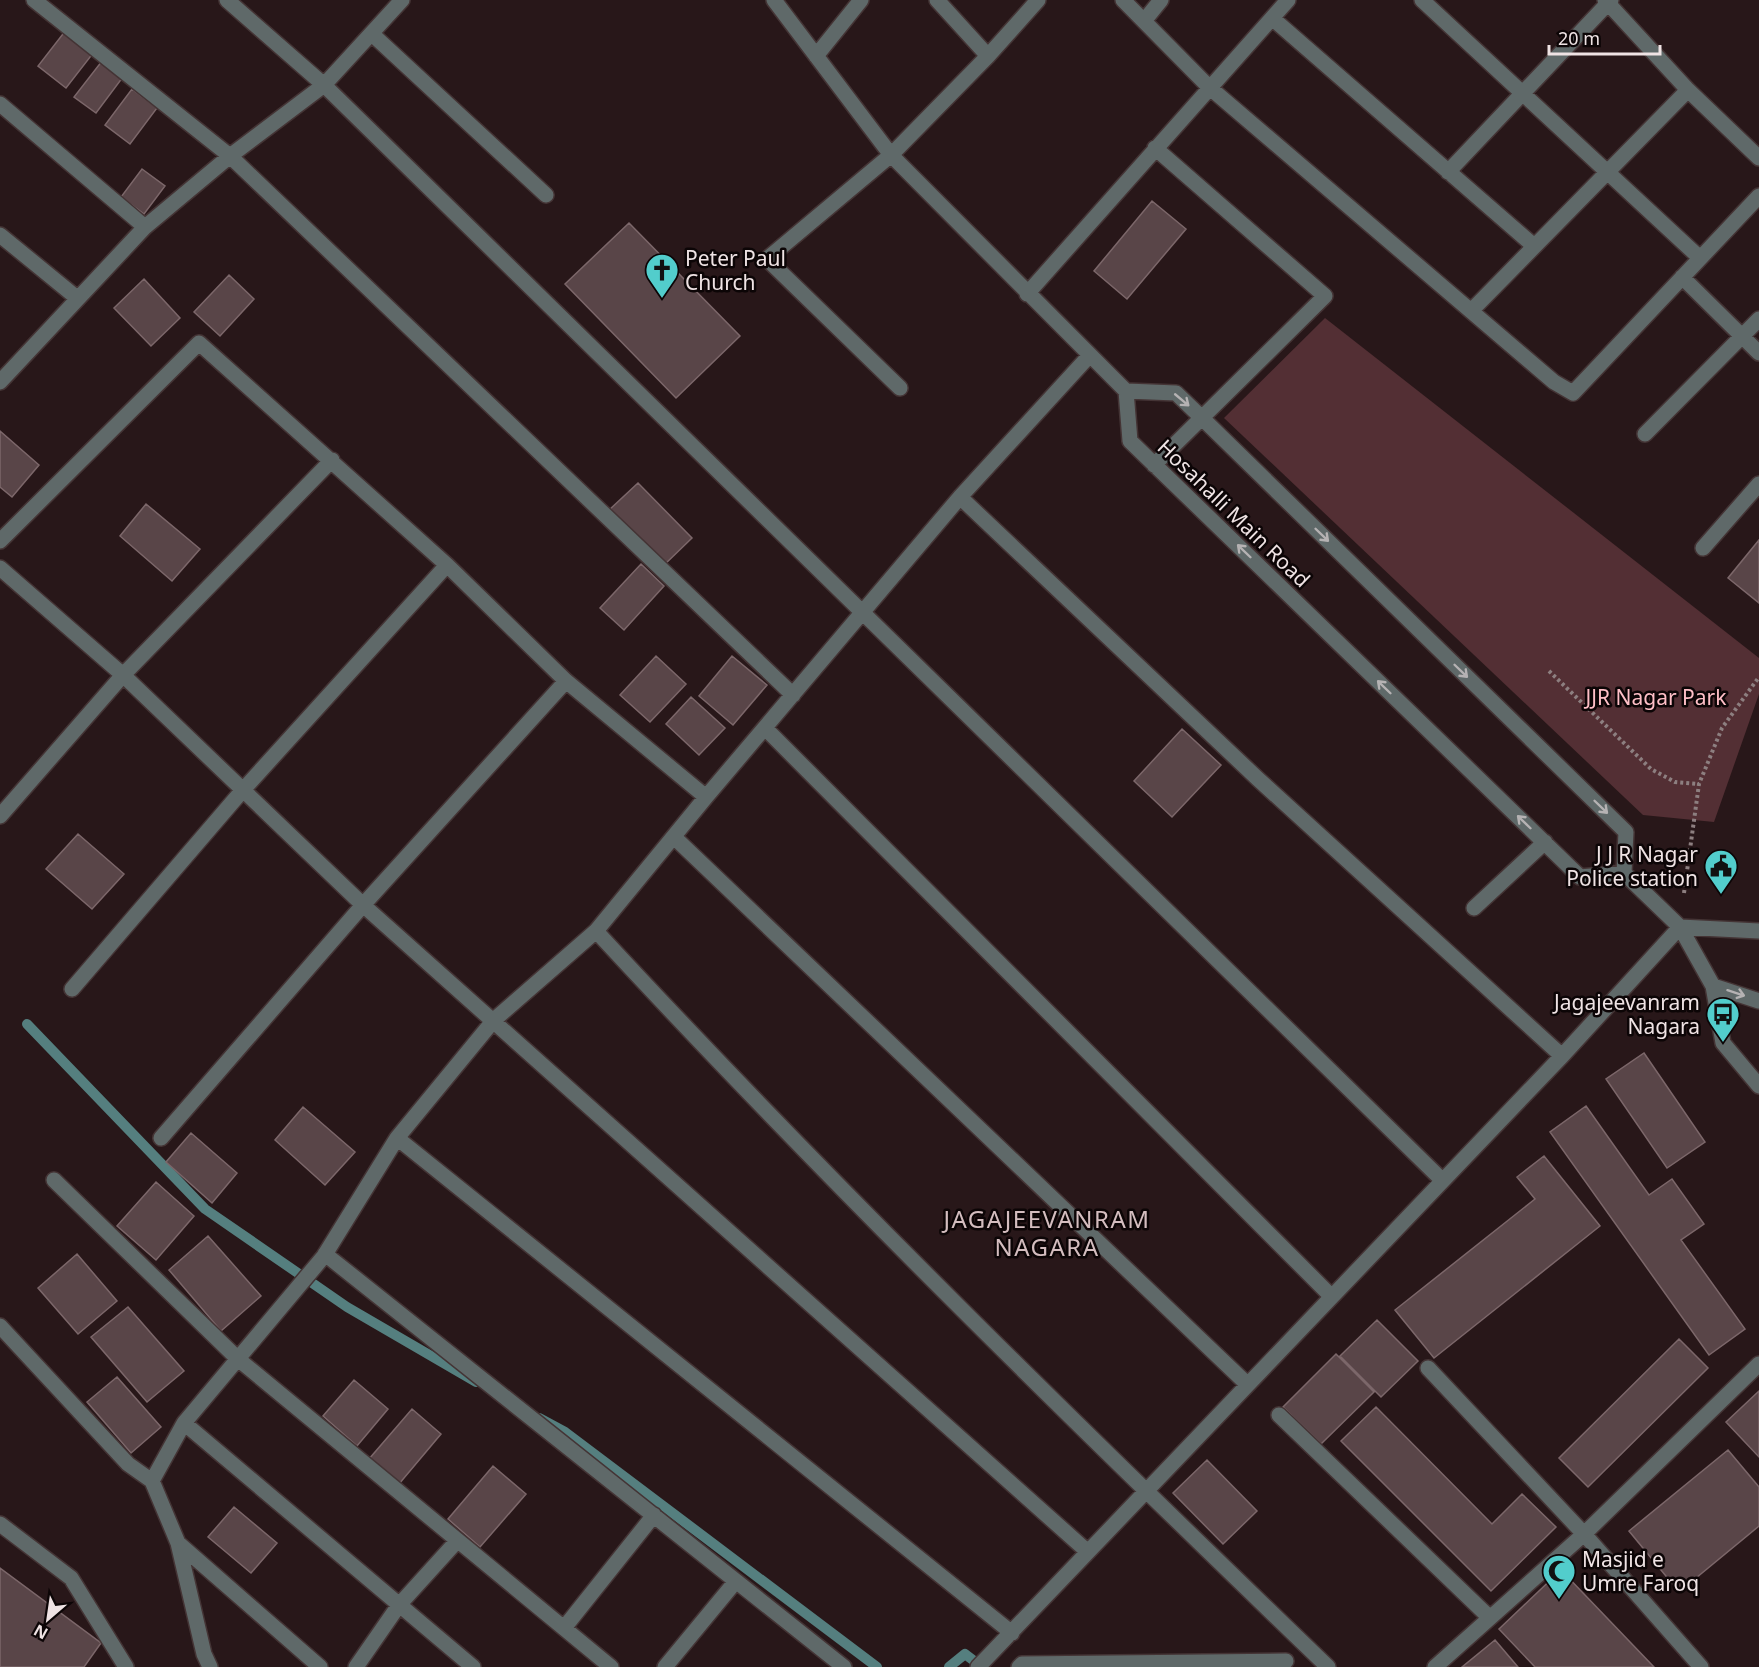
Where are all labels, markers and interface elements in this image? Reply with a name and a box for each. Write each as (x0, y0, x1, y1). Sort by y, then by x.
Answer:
scale bar (1549, 18, 1660, 56)
text: 20 m (1558, 26, 1600, 50)
place label: Peter Paul Church (685, 244, 786, 296)
church icon: Peter Paul Church (644, 252, 680, 299)
one-way arrow (1173, 392, 1189, 406)
street label: Hosahalli Main Road (1152, 433, 1316, 593)
one-way arrow (1314, 528, 1329, 542)
one-way arrow (1236, 544, 1251, 558)
one-way arrow (1454, 664, 1469, 679)
one-way arrow (1377, 679, 1392, 694)
park label: JJR Nagar Park (1584, 683, 1727, 711)
one-way arrow (1593, 800, 1608, 815)
one-way arrow (1517, 815, 1532, 830)
place label: J J R Nagar Police station (1566, 840, 1698, 892)
public building icon: J J R Nagar Police station (1703, 848, 1739, 895)
place label: Jagajeevanram Nagara (1552, 988, 1700, 1040)
one-way arrow (1726, 988, 1745, 999)
bus stop icon: Jagajeevanram Nagara (1705, 996, 1741, 1043)
district label: JAGAJEEVANRAM NAGARA (941, 1202, 1151, 1263)
place label: Masjid e Umre Faroq (1582, 1545, 1699, 1597)
mosque icon: Masjid e Umre Faroq (1541, 1553, 1577, 1600)
north arrow (18, 1589, 78, 1649)
text: N (30, 1619, 52, 1645)

